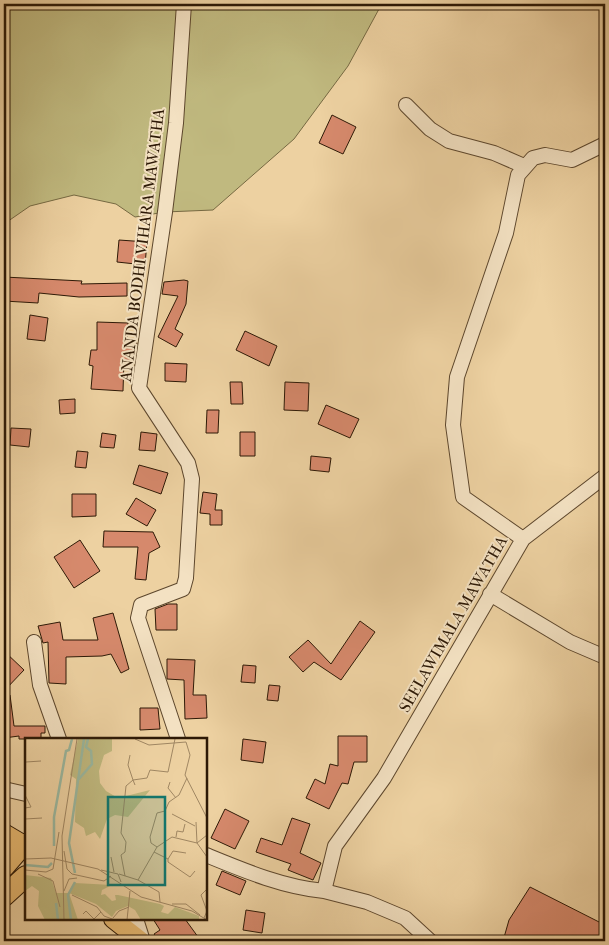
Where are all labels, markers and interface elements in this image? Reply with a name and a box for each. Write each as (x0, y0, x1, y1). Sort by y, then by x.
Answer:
street label: ANANDA BODHI VIHARA MAWATHA (116, 107, 168, 384)
street label: SEELAWIMALA MAWATHA (395, 532, 512, 715)
inset map (25, 738, 208, 920)

